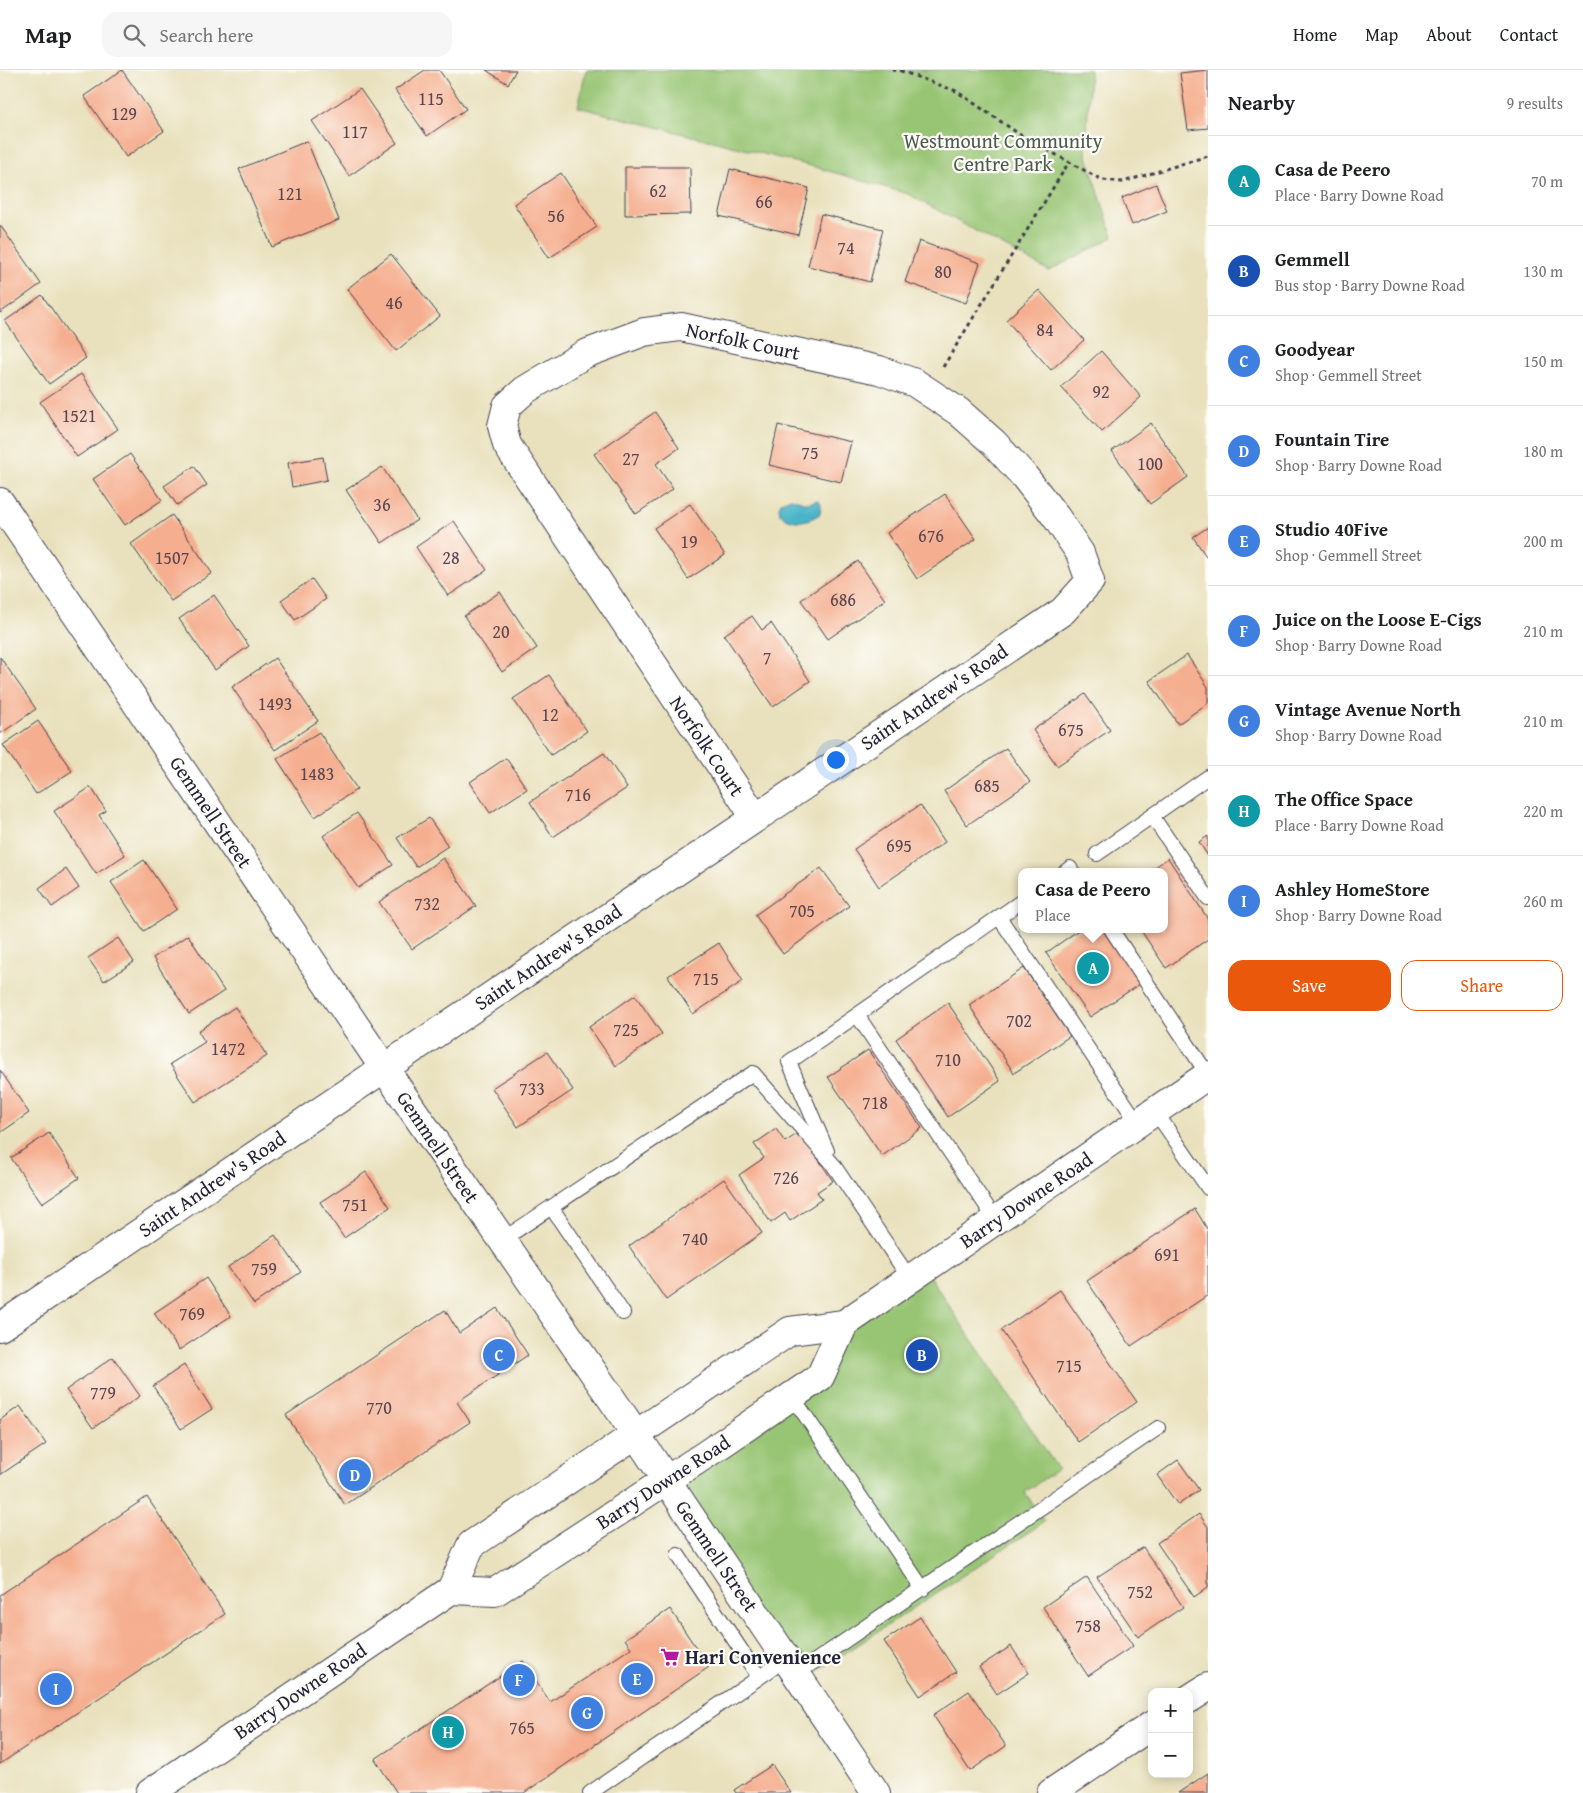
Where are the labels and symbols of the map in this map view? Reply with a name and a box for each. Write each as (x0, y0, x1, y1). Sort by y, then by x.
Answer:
house number: 115 (418, 85, 444, 112)
house number: 129 (111, 100, 137, 127)
house number: 117 (342, 118, 368, 145)
park label: Westmount Community Centre Park (903, 126, 1103, 178)
house number: 62 (649, 177, 667, 204)
house number: 121 (277, 180, 303, 207)
house number: 66 (755, 188, 773, 215)
house number: 56 (547, 202, 565, 229)
house number: 74 (837, 234, 855, 261)
house number: 80 (934, 258, 952, 285)
house number: 46 (385, 289, 403, 316)
street label: Norfolk Court (684, 314, 803, 367)
house number: 84 (1036, 316, 1054, 343)
house number: 92 (1092, 378, 1110, 405)
house number: 1521 (62, 402, 96, 429)
house number: 75 (801, 439, 819, 466)
house number: 27 (622, 445, 640, 472)
house number: 100 (1137, 450, 1163, 477)
house number: 36 (373, 491, 391, 518)
house number: 676 (918, 522, 944, 549)
house number: 19 (680, 528, 698, 555)
house number: 1507 (155, 544, 189, 571)
house number: 28 (442, 544, 460, 571)
house number: 686 (830, 586, 856, 613)
house number: 20 (492, 618, 510, 645)
street label: Saint Andrew's Road (854, 636, 1014, 757)
house number: 7 (763, 644, 771, 671)
house number: 1493 (258, 690, 292, 717)
street label: Norfolk Court (663, 690, 752, 802)
house number: 12 (541, 701, 559, 728)
house number: 675 (1058, 716, 1084, 743)
your location (823, 747, 849, 773)
street label: Gemmell Street (163, 750, 260, 873)
house number: 1483 (300, 760, 334, 787)
house number: 685 (974, 772, 1000, 799)
house number: 716 (565, 781, 591, 808)
house number: 695 (886, 832, 912, 859)
house number: 732 (414, 890, 440, 917)
street label: Saint Andrew's Road (468, 896, 628, 1017)
house number: 705 (789, 897, 815, 924)
pin: A (1077, 949, 1109, 987)
house number: 715 (693, 965, 719, 992)
house number: 702 (1006, 1007, 1032, 1034)
house number: 725 (613, 1016, 639, 1043)
house number: 1472 (211, 1035, 245, 1062)
house number: 710 (935, 1046, 961, 1073)
house number: 733 (519, 1075, 545, 1102)
street label: Gemmell Street (390, 1085, 487, 1208)
house number: 718 (862, 1089, 888, 1116)
street label: Saint Andrew's Road (132, 1123, 292, 1244)
street label: Barry Downe Road (953, 1144, 1098, 1255)
house number: 726 (773, 1164, 799, 1191)
house number: 751 (342, 1191, 368, 1218)
house number: 740 (682, 1225, 708, 1252)
house number: 691 (1154, 1241, 1180, 1268)
house number: 759 (251, 1255, 277, 1282)
house number: 769 (179, 1300, 205, 1327)
pin: C (483, 1336, 515, 1374)
pin: B (906, 1336, 938, 1374)
house number: 715 (1056, 1352, 1082, 1379)
house number: 779 (90, 1379, 116, 1406)
house number: 770 (366, 1394, 392, 1421)
street label: Barry Downe Road (590, 1427, 736, 1536)
pin: D (339, 1456, 371, 1494)
street label: Gemmell Street (669, 1494, 766, 1617)
house number: 752 (1127, 1578, 1153, 1605)
house number: 758 (1075, 1612, 1101, 1639)
street label: Barry Downe Road (227, 1635, 372, 1746)
place label: Hari Convenience (685, 1642, 841, 1671)
supermarket icon: Hari Convenience (659, 1646, 681, 1668)
pin: E (621, 1660, 653, 1698)
pin: F (503, 1661, 535, 1699)
pin: I (40, 1670, 72, 1708)
pin: G (571, 1694, 603, 1732)
pin: H (432, 1713, 464, 1751)
house number: 765 (509, 1714, 535, 1741)

